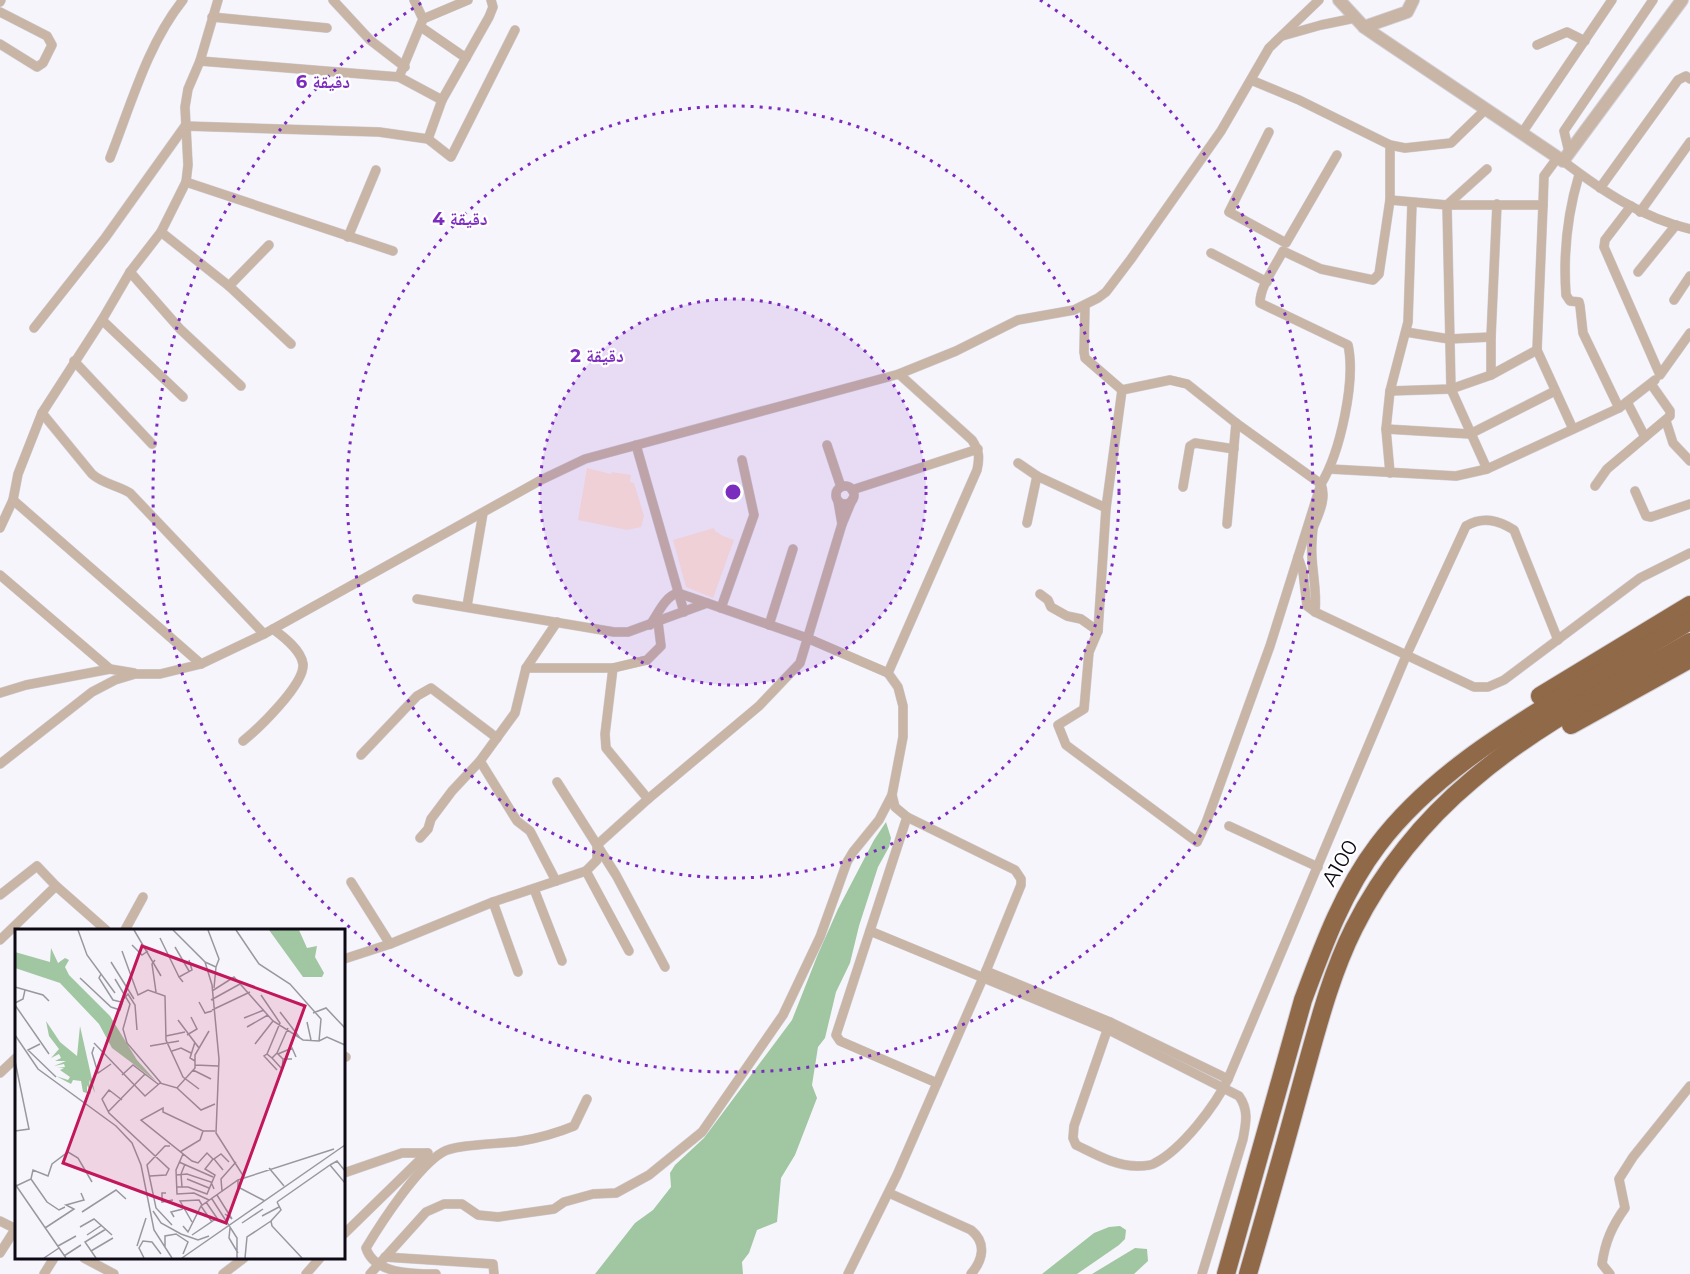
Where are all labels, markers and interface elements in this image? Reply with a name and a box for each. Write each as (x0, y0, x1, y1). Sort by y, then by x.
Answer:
text: 6 دقيقة (296, 71, 350, 93)
text: 4 دقيقة (432, 208, 488, 230)
text: 2 دقيقة (570, 345, 624, 367)
centre of rings (723, 482, 743, 502)
street label: A100 (1316, 835, 1363, 890)
inset map (15, 929, 345, 1259)

